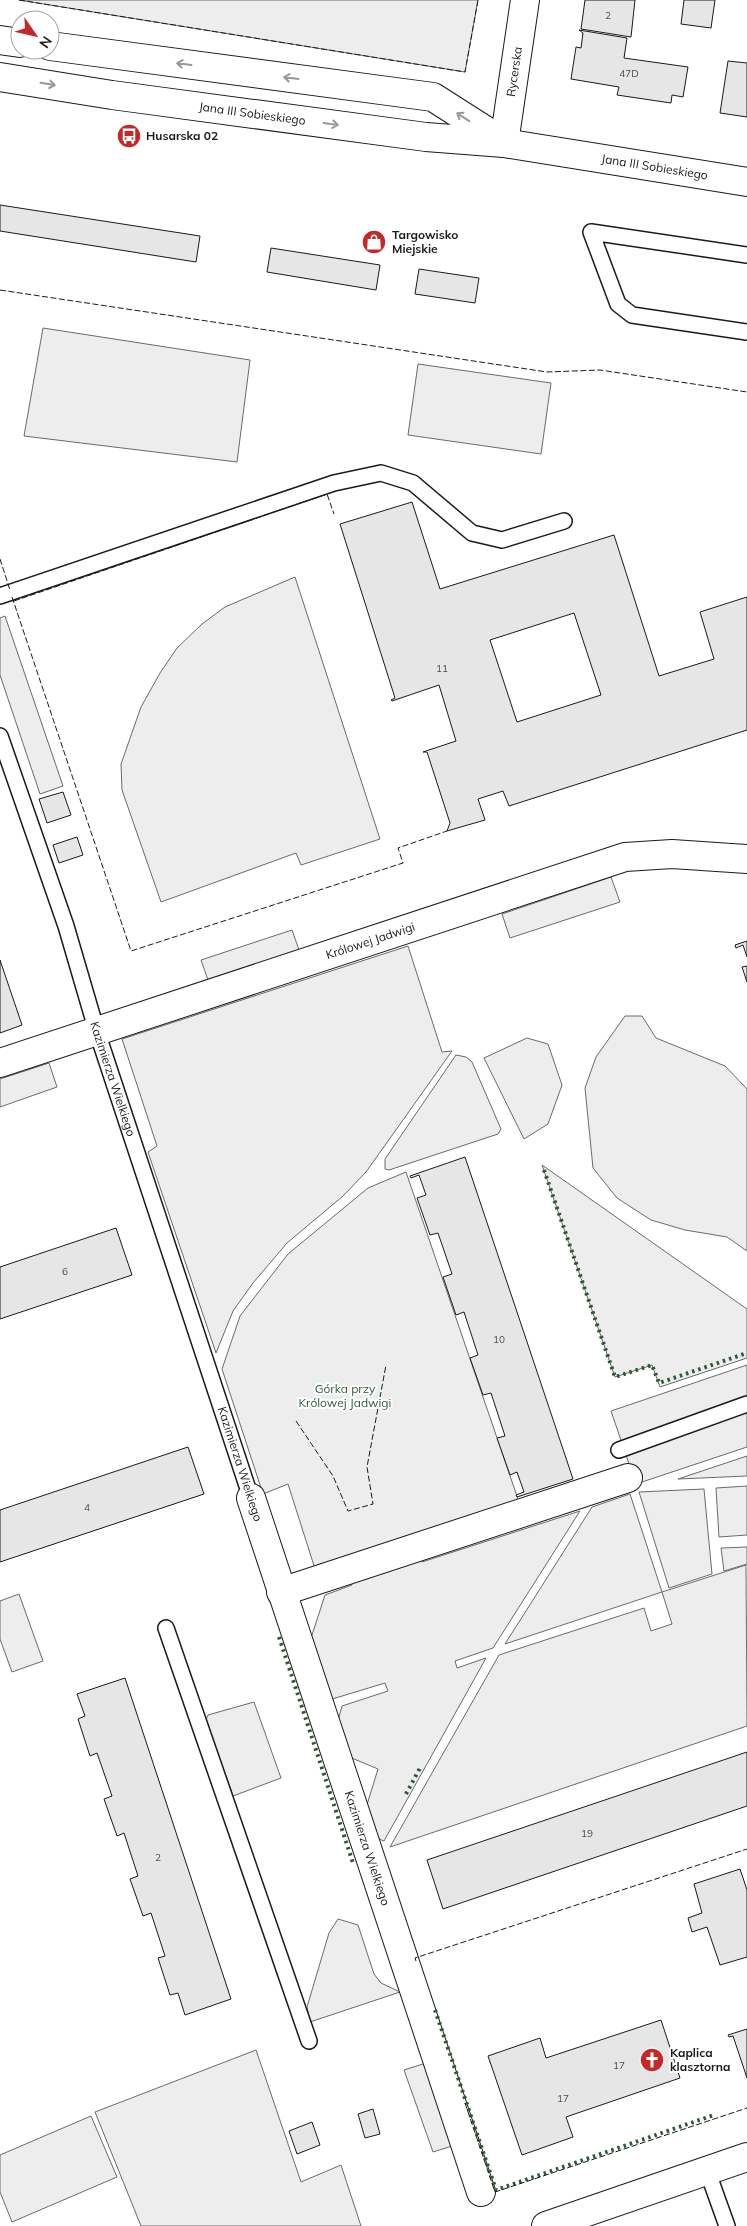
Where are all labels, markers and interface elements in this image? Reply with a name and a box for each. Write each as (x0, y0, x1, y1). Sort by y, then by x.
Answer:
house number: 2 (605, 9, 611, 22)
north arrow (10, 10, 60, 60)
text: N (35, 33, 56, 52)
street label: Rycerska (503, 46, 525, 98)
one-way arrow (176, 59, 192, 69)
house number: 47D (619, 67, 639, 80)
one-way arrow (283, 73, 299, 83)
one-way arrow (40, 80, 56, 90)
street label: Jana III Sobieskiego (198, 99, 307, 128)
one-way arrow (457, 111, 471, 121)
one-way arrow (323, 119, 339, 129)
bus stop icon: Husarska 02 (116, 123, 142, 149)
place label: Husarska 02 (146, 128, 218, 143)
street label: Jana III Sobieskiego (600, 151, 709, 183)
place label: Targowisko Miejskie (392, 227, 458, 256)
shop icon: Targowisko Miejskie (361, 229, 387, 255)
house number: 11 (436, 662, 448, 675)
street label: Królowej Jadwigi (324, 919, 417, 962)
street label: Kazimierza Wielkiego (87, 1020, 139, 1138)
house number: 6 (62, 1265, 68, 1278)
house number: 10 (493, 1333, 505, 1346)
park label: Górka przy Królowej Jadwigi (299, 1381, 392, 1410)
street label: Kazimierza Wielkiego (215, 1404, 266, 1523)
house number: 4 (84, 1501, 90, 1514)
street label: Kazimierza Wielkiego (342, 1789, 394, 1908)
house number: 19 (581, 1827, 593, 1840)
house number: 2 (155, 1851, 161, 1864)
place label: Kaplica klasztorna (670, 2045, 730, 2074)
church icon: Kaplica klasztorna (639, 2047, 665, 2073)
house number: 17 (613, 2059, 625, 2072)
house number: 17 (557, 2092, 569, 2105)

